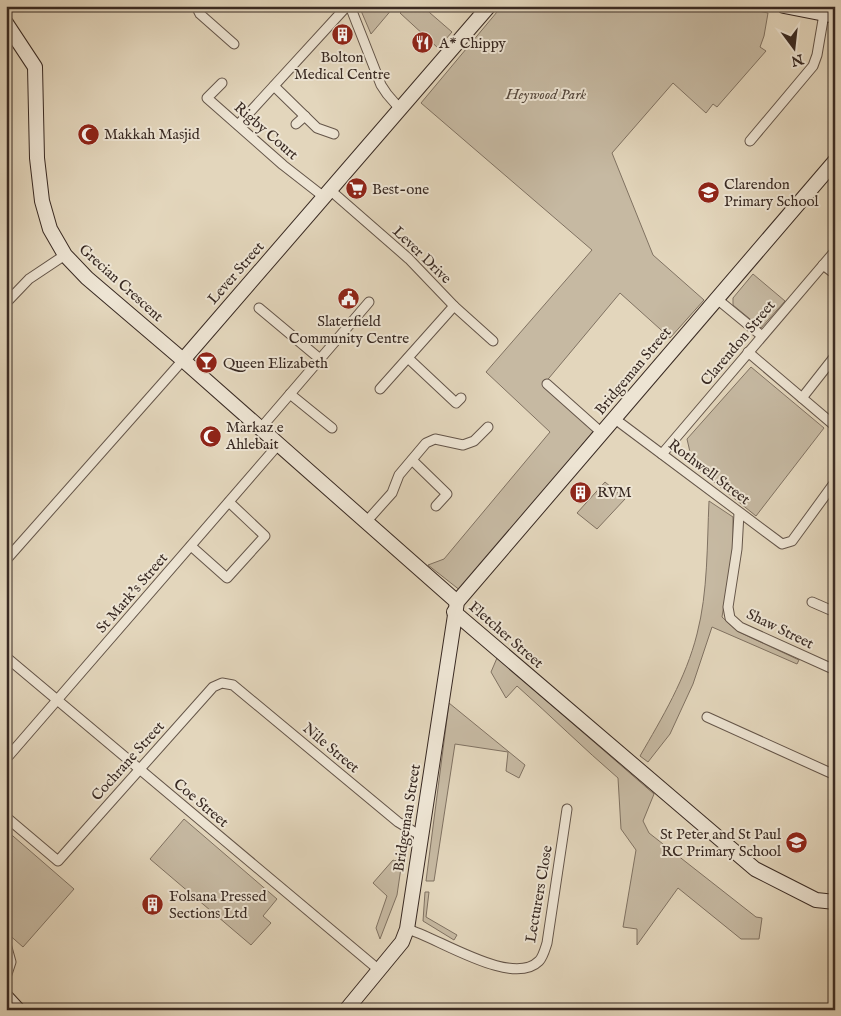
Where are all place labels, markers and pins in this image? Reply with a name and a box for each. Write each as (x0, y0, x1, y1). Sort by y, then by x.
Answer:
building icon: Bolton Medical Centre (330, 22, 354, 46)
restaurant icon: A* Chippy (411, 31, 435, 55)
place label: A* Chippy (438, 34, 507, 53)
place label: Bolton Medical Centre (294, 48, 390, 84)
mosque icon: Makkah Masjid (76, 122, 100, 146)
place label: Makkah Masjid (104, 125, 201, 144)
place label: Clarendon Primary School (724, 175, 820, 211)
supermarket icon: Best-one (344, 177, 368, 201)
place label: Best-one (372, 180, 429, 199)
school or university icon: Clarendon Primary School (696, 181, 720, 205)
public building icon: Slaterfield Community Centre (337, 286, 361, 310)
place label: Slaterfield Community Centre (289, 312, 409, 348)
bar icon: Queen Elizabeth (195, 351, 219, 375)
place label: Queen Elizabeth (223, 354, 328, 373)
place label: Markaz e Ahlebait (225, 418, 284, 454)
mosque icon: Markaz e Ahlebait (198, 424, 222, 448)
building icon: RVM (569, 480, 593, 504)
place label: RVM (597, 483, 632, 502)
place label: St Peter and St Paul RC Primary School (660, 825, 782, 861)
school or university icon: St Peter and St Paul RC Primary School (785, 831, 809, 855)
place label: Folsana Pressed Sections Ltd (169, 887, 268, 923)
building icon: Folsana Pressed Sections Ltd (141, 893, 165, 917)

